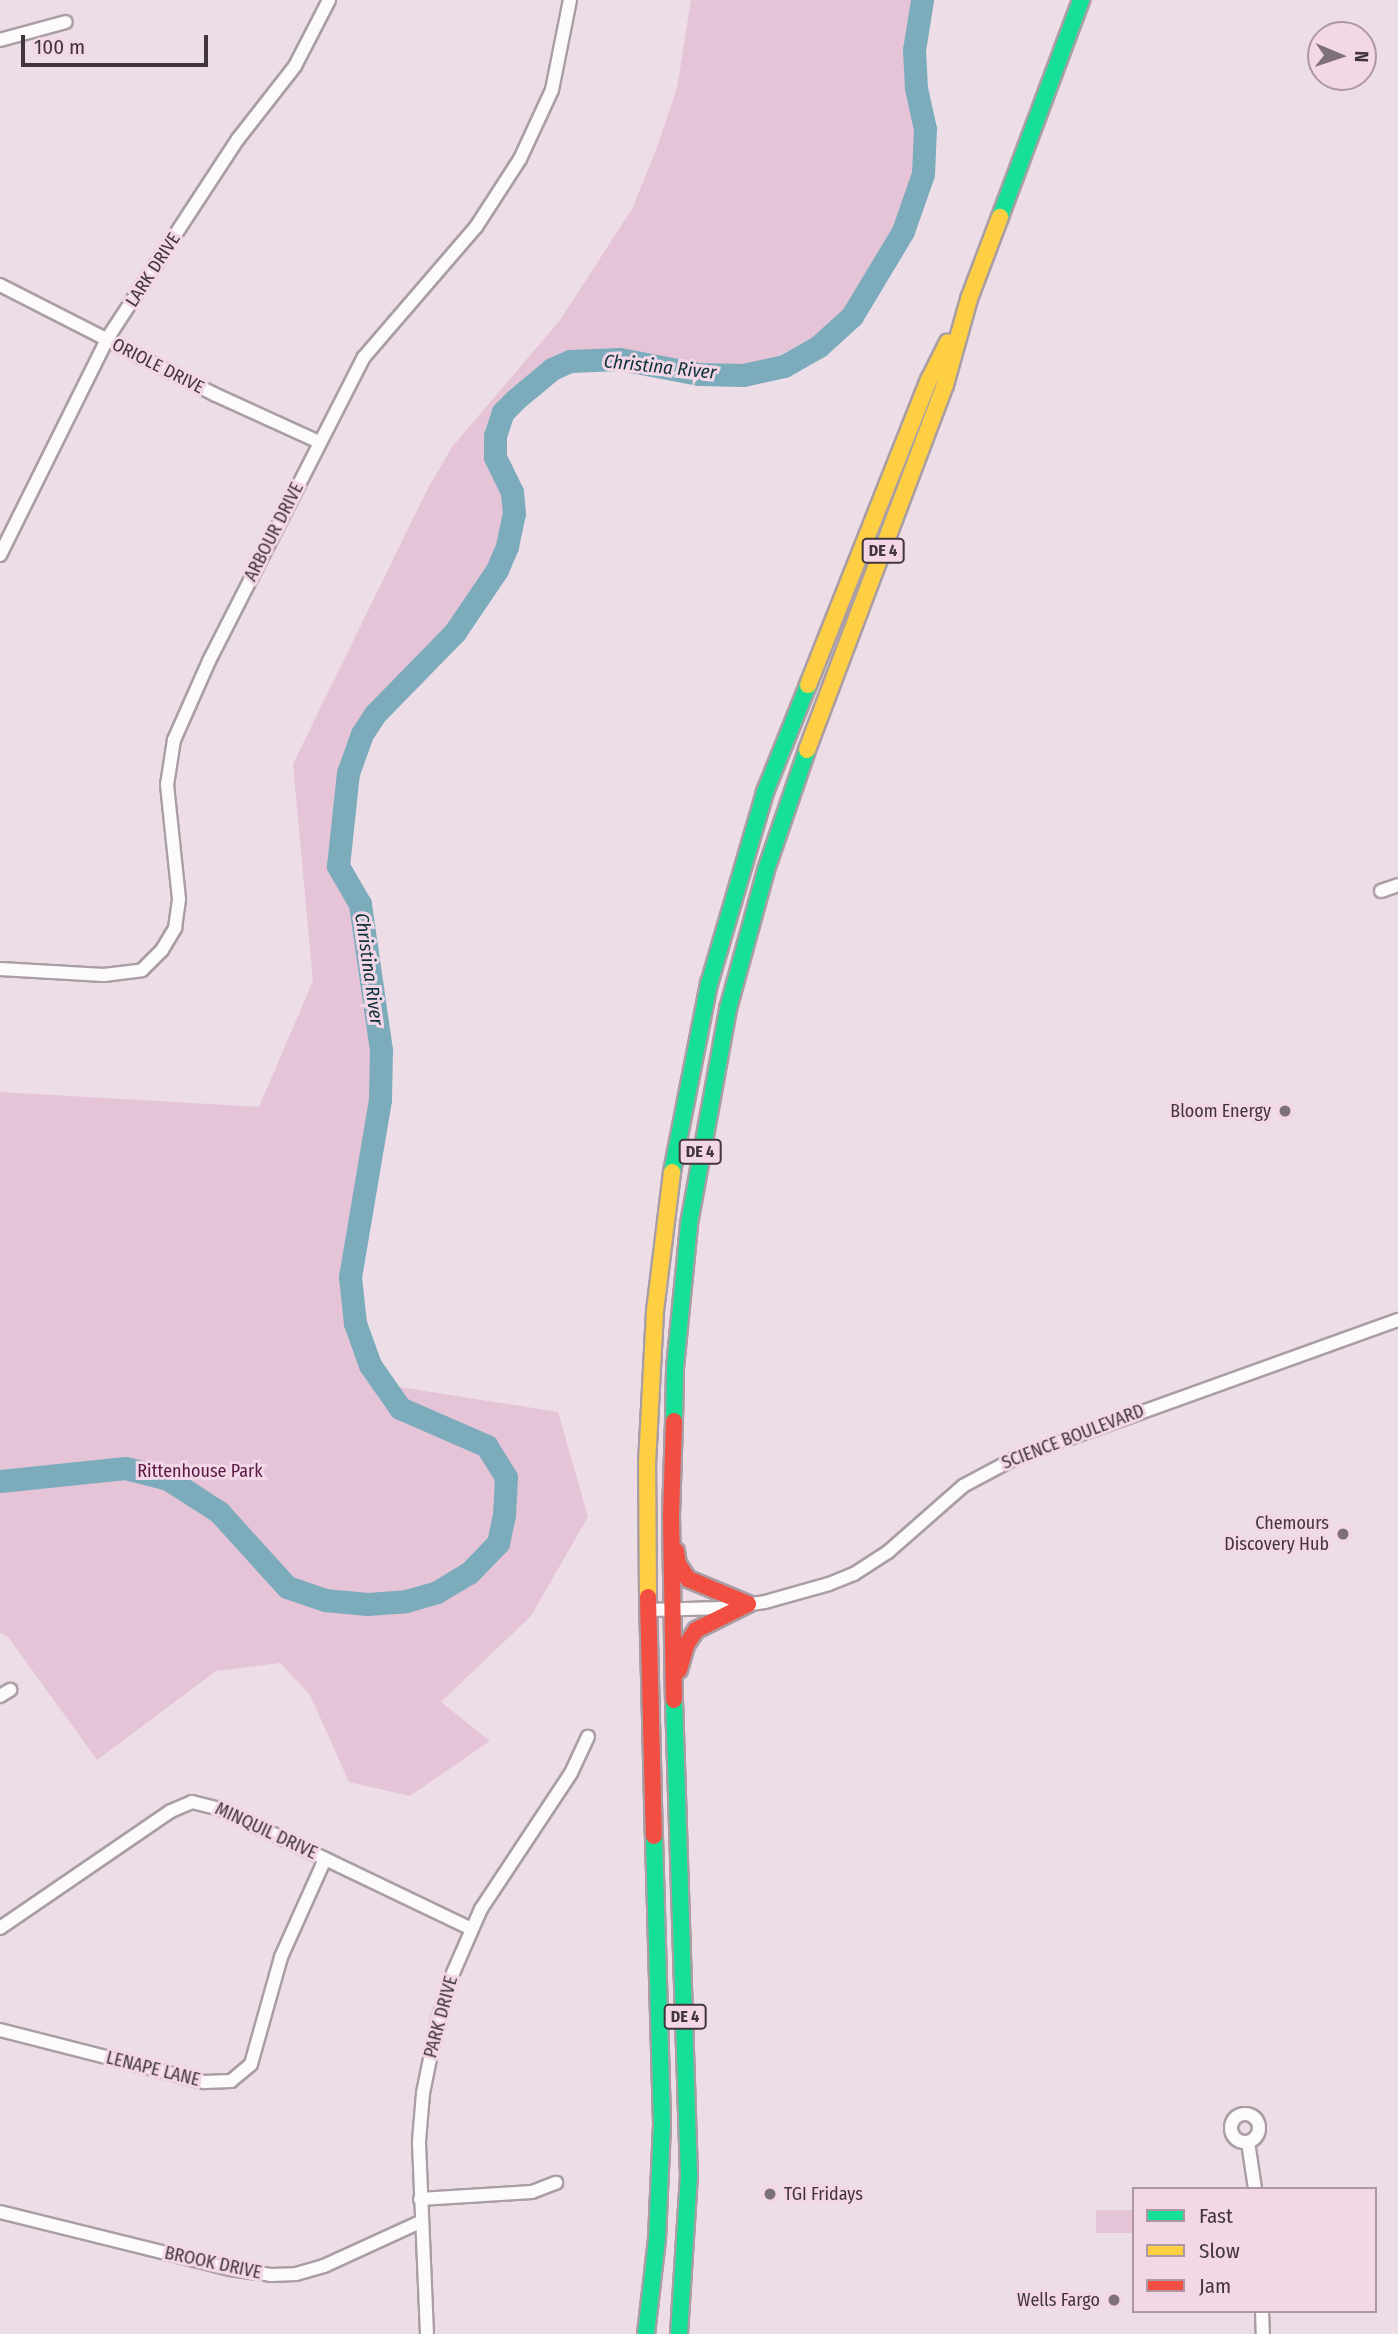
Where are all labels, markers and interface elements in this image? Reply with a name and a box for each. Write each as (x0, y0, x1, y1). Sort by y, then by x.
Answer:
scale bar (24, 21, 212, 65)
north arrow (1307, 21, 1377, 91)
text: 100 m (34, 34, 85, 60)
text: N (1350, 51, 1373, 63)
street label: LARK DRIVE (121, 229, 185, 311)
street label: ORIOLE DRIVE (108, 334, 208, 398)
water label: Christina River (603, 350, 717, 384)
street label: ARBOUR DRIVE (240, 479, 308, 585)
road number: DE 4 (860, 538, 906, 564)
water label: Christina River (350, 912, 388, 1026)
place label: Bloom Energy (1170, 1100, 1271, 1122)
marker: Bloom Energy (1277, 1103, 1293, 1119)
road number: DE 4 (677, 1140, 723, 1164)
street label: SCIENCE BOULEVARD (999, 1400, 1147, 1474)
park label: Rittenhouse Park (137, 1460, 263, 1482)
place label: Chemours Discovery Hub (1224, 1513, 1329, 1556)
marker: Chemours Discovery Hub (1335, 1526, 1351, 1542)
street label: MINQUIL DRIVE (212, 1798, 320, 1864)
street label: PARK DRIVE (420, 1974, 462, 2060)
road number: DE 4 (662, 2005, 708, 2030)
street label: LENAPE LANE (104, 2047, 202, 2091)
place label: TGI Fridays (784, 2183, 863, 2205)
marker: TGI Fridays (762, 2186, 778, 2202)
legend (1132, 2187, 1377, 2313)
text: Fast (1199, 2203, 1233, 2229)
text: Slow (1199, 2238, 1240, 2264)
street label: BROOK DRIVE (163, 2242, 263, 2284)
text: Jam (1199, 2273, 1231, 2299)
place label: Wells Fargo (1017, 2289, 1100, 2311)
marker: Wells Fargo (1106, 2292, 1122, 2308)

